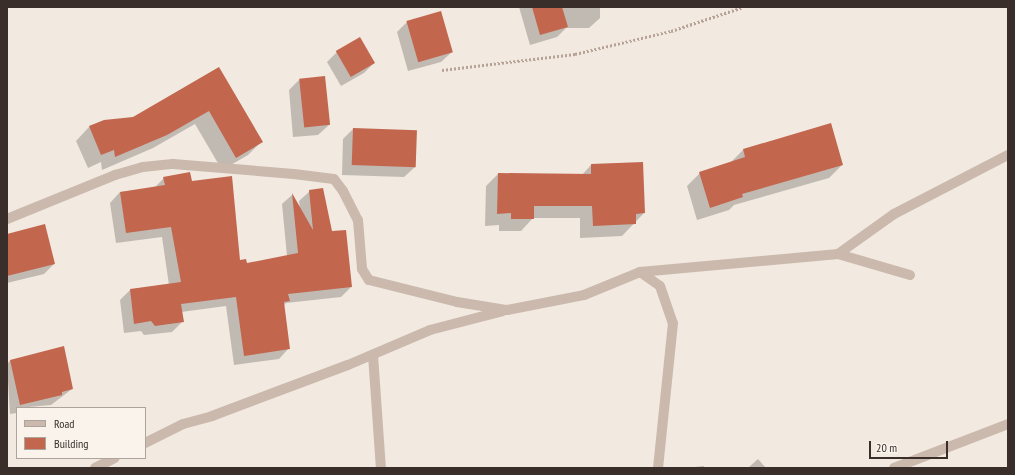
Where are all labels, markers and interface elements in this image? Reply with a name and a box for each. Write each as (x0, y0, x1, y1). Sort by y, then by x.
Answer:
legend (16, 407, 146, 459)
text: Road (54, 416, 74, 431)
scale bar (871, 433, 950, 459)
text: Building (54, 436, 89, 451)
text: 20 m (876, 440, 897, 455)

